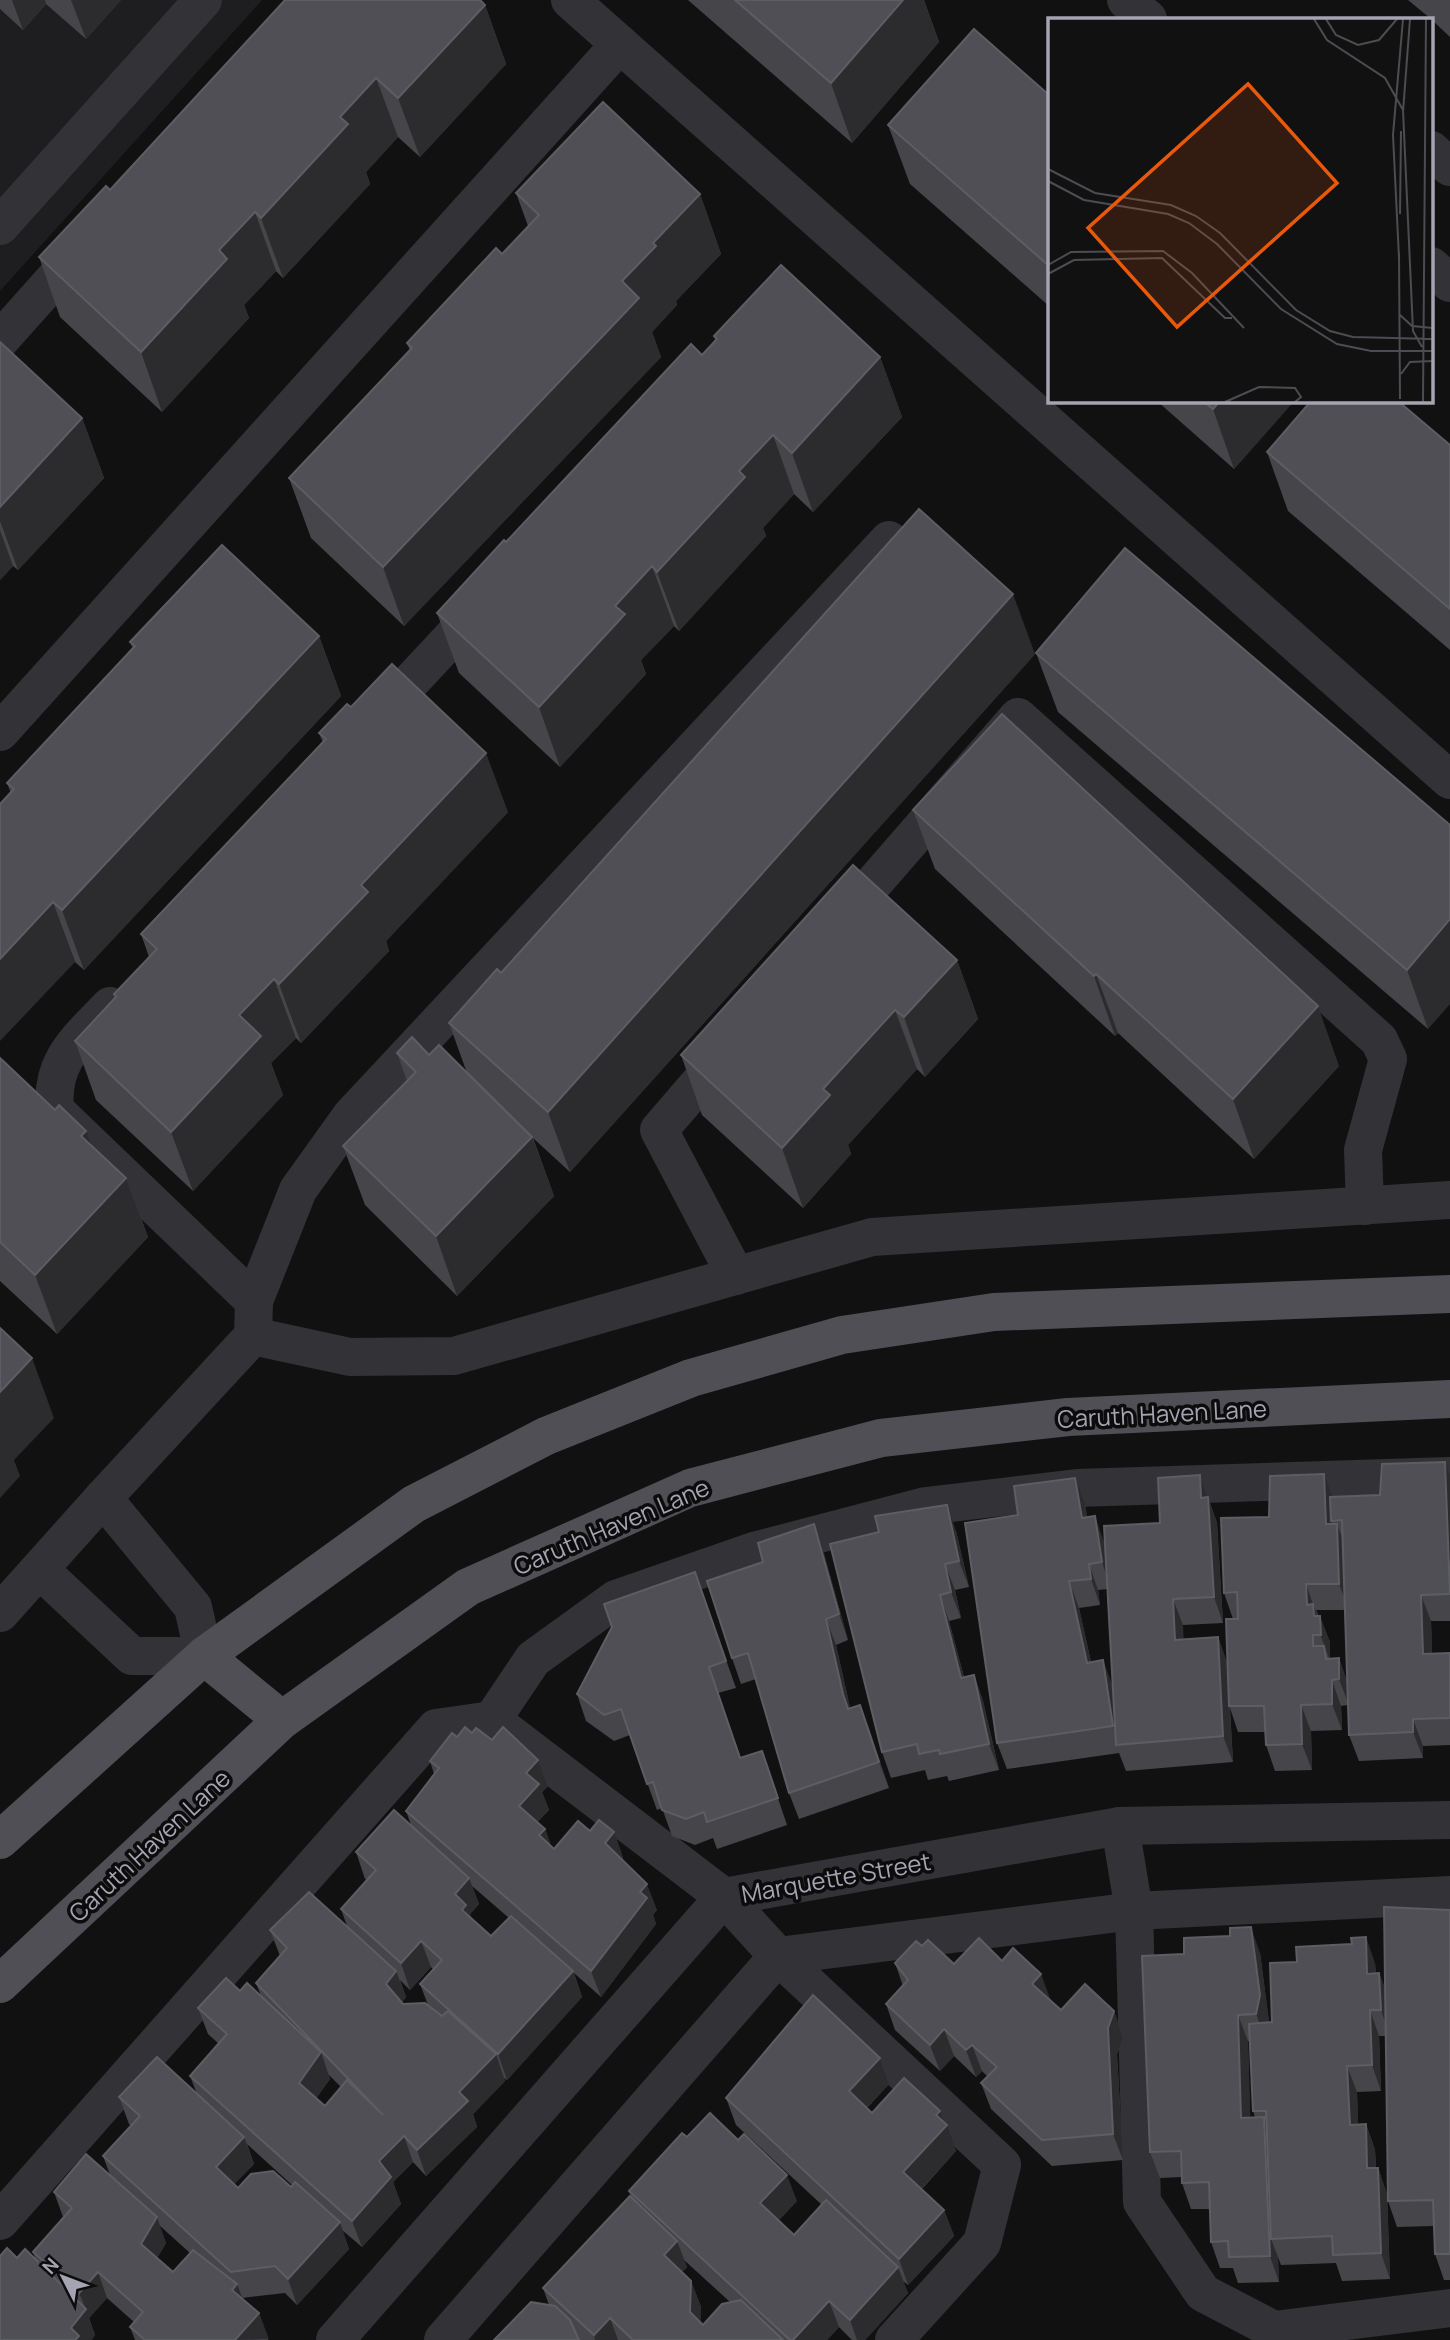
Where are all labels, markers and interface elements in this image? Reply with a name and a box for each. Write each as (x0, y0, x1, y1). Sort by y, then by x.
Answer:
inset map (1048, 18, 1432, 402)
street label: Caruth Haven Lane (1056, 1391, 1268, 1435)
street label: Caruth Haven Lane (508, 1470, 714, 1582)
street label: Caruth Haven Lane (61, 1761, 237, 1929)
street label: Marquette Street (739, 1844, 933, 1910)
north arrow (28, 2242, 98, 2312)
text: N (36, 2252, 65, 2279)

